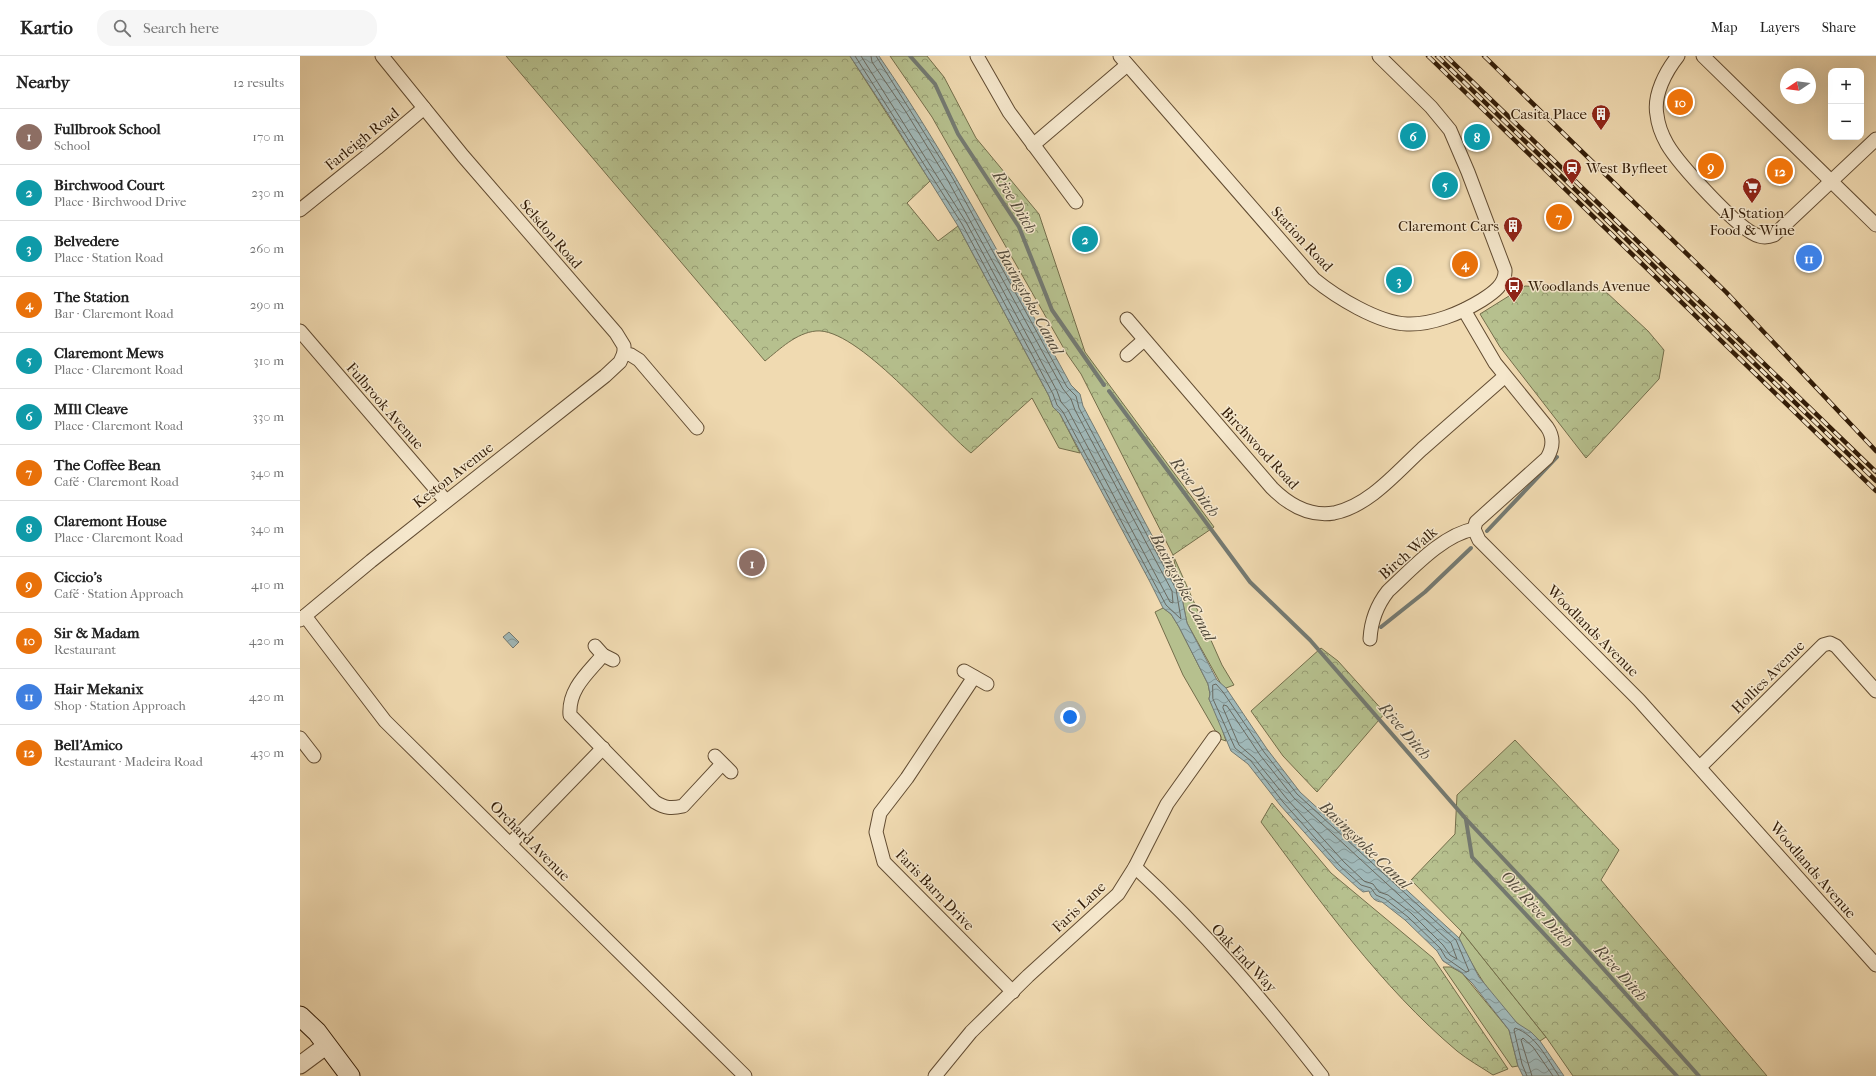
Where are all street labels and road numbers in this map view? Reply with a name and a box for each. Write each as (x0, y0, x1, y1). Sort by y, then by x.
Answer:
street label: Farleigh Road (321, 103, 403, 174)
street label: Selsdon Road (516, 196, 586, 273)
street label: Station Road (1267, 203, 1337, 276)
street label: Fulbrook Avenue (342, 359, 428, 454)
street label: Birchwood Road (1217, 403, 1303, 494)
street label: Keston Avenue (409, 438, 497, 512)
street label: Birch Walk (1375, 523, 1441, 583)
street label: Woodlands Avenue (1543, 581, 1643, 681)
street label: Hollies Avenue (1728, 636, 1809, 717)
street label: Orchard Avenue (486, 797, 574, 885)
street label: Woodlands Avenue (1765, 817, 1860, 922)
street label: Faris Barn Drive (892, 846, 979, 935)
street label: Faris Lane (1049, 877, 1110, 936)
street label: Oak End Way (1208, 920, 1281, 997)

